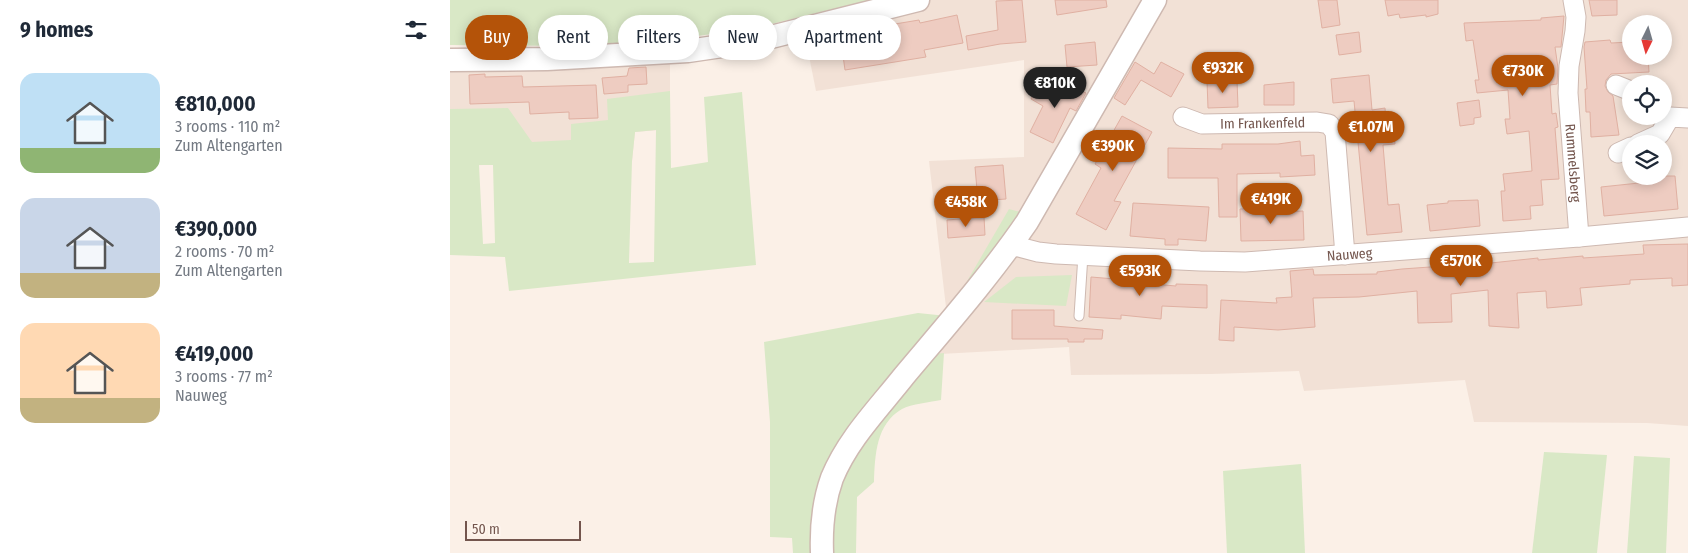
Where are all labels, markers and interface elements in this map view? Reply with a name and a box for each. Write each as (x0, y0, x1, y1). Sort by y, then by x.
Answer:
chip: Buy (465, 15, 528, 60)
chip: Rent (538, 15, 608, 60)
chip: Filters (618, 15, 699, 60)
chip: New (709, 15, 777, 60)
chip: Apartment (787, 15, 901, 60)
north arrow (1622, 15, 1672, 65)
map controls (1622, 15, 1672, 185)
icon: filters (402, 16, 430, 44)
text: 9 homes (20, 17, 93, 43)
pin: €932K (1188, 52, 1258, 94)
pin: €730K (1488, 54, 1558, 97)
text: €932K (1203, 58, 1243, 77)
text: €730K (1503, 61, 1543, 80)
pin: €810K (1020, 66, 1090, 109)
text: €810K (1034, 73, 1076, 92)
button: locate (1622, 75, 1672, 125)
text: €810,000 (175, 91, 256, 117)
icon: home (60, 93, 120, 153)
pin: €1.07M (1330, 110, 1412, 153)
street label: Im Frankenfeld (1220, 114, 1305, 133)
text: 3 rooms · 110 m² (175, 117, 280, 136)
text: €1.07M (1348, 117, 1394, 136)
street label: Rummelsberg (1561, 123, 1584, 203)
pin: €390K (1078, 130, 1148, 172)
button: layers (1622, 135, 1672, 185)
text: Zum Altengarten (175, 136, 283, 155)
text: €390K (1092, 136, 1134, 155)
pin: €419K (1236, 182, 1306, 225)
pin: €458K (931, 186, 1001, 228)
text: €419K (1251, 189, 1291, 208)
text: €458K (945, 192, 987, 211)
text: €390,000 (175, 216, 257, 242)
icon: home (60, 218, 120, 278)
text: 2 rooms · 70 m² (175, 242, 274, 261)
street label: Nauweg (1326, 244, 1373, 265)
pin: €570K (1426, 244, 1496, 287)
text: €570K (1441, 251, 1481, 270)
pin: €593K (1105, 254, 1175, 297)
text: Zum Altengarten (175, 261, 283, 280)
text: €593K (1119, 261, 1161, 280)
text: €419,000 (175, 341, 254, 367)
icon: home (60, 343, 120, 403)
text: 3 rooms · 77 m² (175, 367, 273, 386)
text: Nauweg (175, 386, 227, 405)
scale bar (465, 518, 581, 541)
text: 50 m (472, 521, 500, 538)

